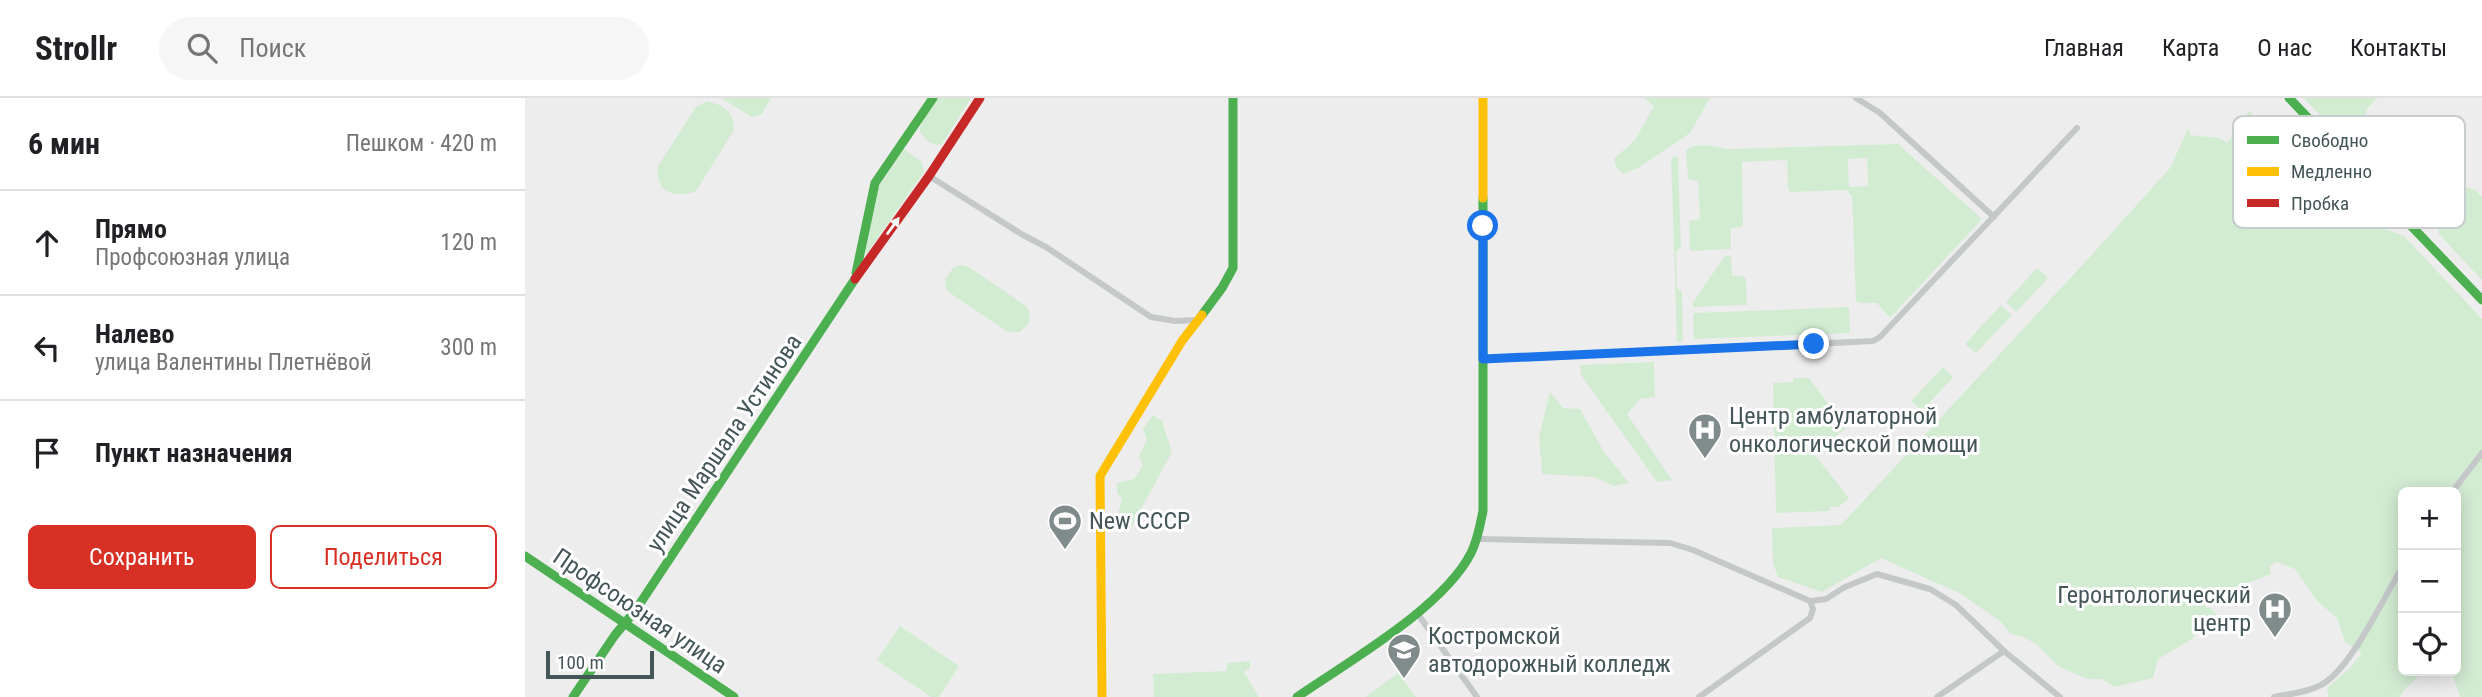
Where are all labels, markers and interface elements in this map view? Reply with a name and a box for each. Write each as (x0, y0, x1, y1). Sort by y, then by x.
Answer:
search box (159, 17, 649, 80)
text: Strollr (35, 29, 117, 68)
icon: search (183, 29, 221, 67)
text: Поиск (239, 33, 306, 63)
text: Главная (2044, 34, 2124, 62)
text: Карта (2162, 34, 2219, 62)
text: О нас (2257, 34, 2312, 62)
text: Контакты (2350, 34, 2447, 62)
legend (2233, 116, 2465, 228)
text: 6 мин (28, 126, 100, 161)
text: Свободно (2291, 129, 2368, 152)
text: Пешком · 420 m (346, 130, 497, 157)
text: Медленно (2291, 160, 2372, 183)
text: Пробка (2291, 192, 2349, 215)
route start (1467, 210, 1498, 241)
text: Прямо (95, 214, 167, 244)
one-way arrow (886, 217, 900, 235)
icon: ahead (28, 224, 66, 262)
text: 120 m (440, 229, 497, 256)
text: Профсоюзная улица (95, 244, 290, 271)
text: Налево (95, 319, 175, 349)
route end (1798, 328, 1829, 359)
icon: left (28, 329, 66, 367)
street label: улица Маршала Устинова (641, 329, 807, 557)
text: 300 m (440, 334, 497, 361)
text: улица Валентины Плетнёвой (95, 349, 372, 376)
place label: Центр амбулаторной онкологической помощи (1729, 402, 1978, 458)
hospital icon: Центр амбулаторной онкологической помощи (1686, 411, 1724, 460)
icon: arrive (28, 434, 66, 472)
text: Пункт назначения (95, 438, 293, 468)
map controls (2398, 487, 2461, 676)
button: + (2398, 487, 2461, 550)
sports icon: New СССР (1046, 502, 1084, 551)
place label: New СССР (1089, 507, 1190, 535)
button: Сохранить (28, 525, 256, 589)
button: Поделиться (270, 525, 497, 589)
street label: Профсоюзная улица (548, 542, 732, 680)
button: − (2398, 550, 2461, 613)
place label: Геронтологический центр (2057, 581, 2251, 637)
hospital icon: Геронтологический центр (2256, 590, 2294, 639)
button: locate (2398, 613, 2461, 676)
place label: Костромской автодорожный колледж (1428, 622, 1671, 678)
school or university icon: Костромской автодорожный колледж (1385, 631, 1423, 680)
scale bar (546, 648, 655, 680)
text: 100 m (557, 651, 604, 674)

